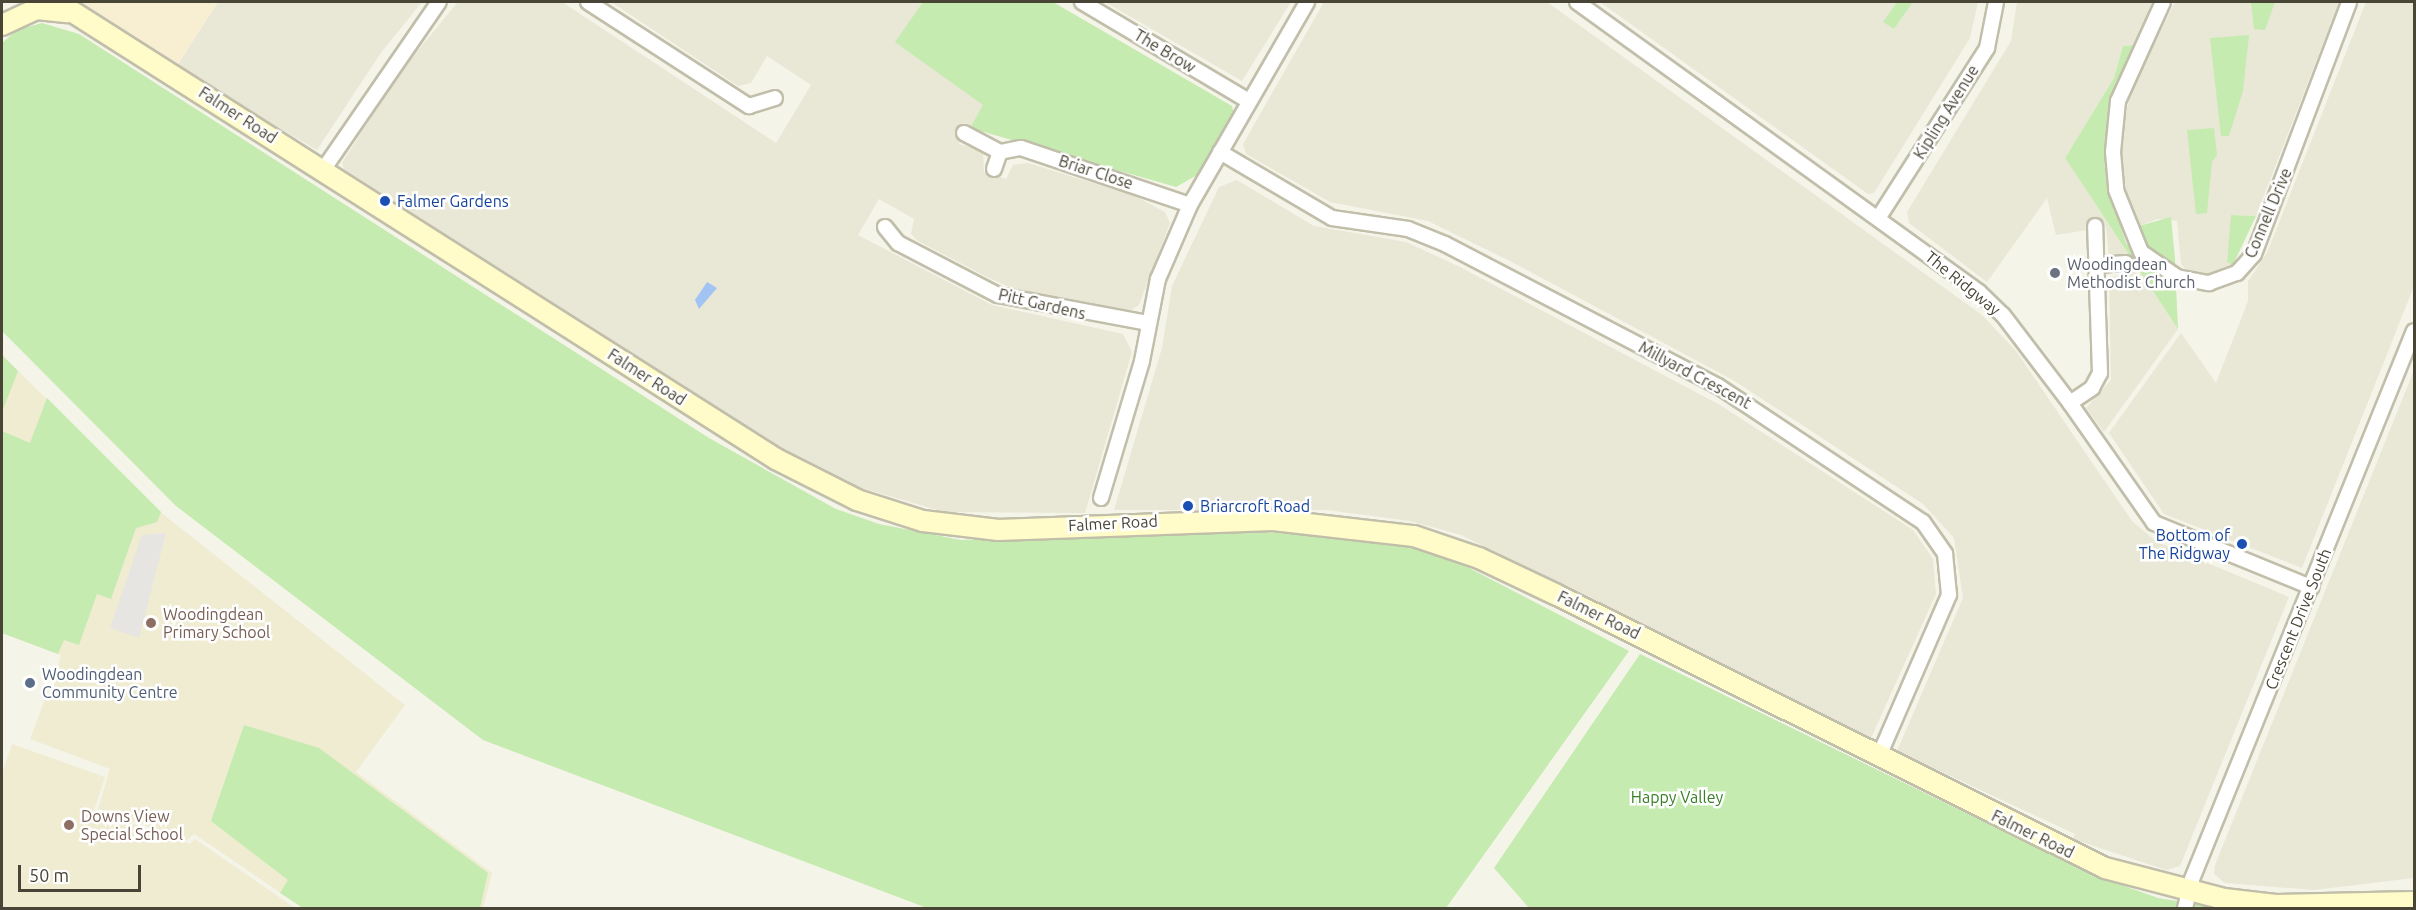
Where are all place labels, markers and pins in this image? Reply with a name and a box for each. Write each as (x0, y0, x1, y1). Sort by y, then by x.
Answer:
place label: Falmer Gardens (397, 191, 509, 211)
marker: Falmer Gardens (378, 194, 392, 208)
place label: Woodingdean Methodist Church (2067, 254, 2195, 292)
marker: Woodingdean Methodist Church (2048, 266, 2062, 280)
place label: Briarcroft Road (1200, 496, 1310, 516)
marker: Briarcroft Road (1181, 499, 1195, 513)
place label: Bottom of The Ridgway (2139, 525, 2230, 563)
marker: Bottom of The Ridgway (2235, 537, 2249, 551)
place label: Woodingdean Primary School (163, 604, 270, 642)
marker: Woodingdean Primary School (144, 616, 158, 630)
place label: Woodingdean Community Centre (42, 664, 178, 702)
marker: Woodingdean Community Centre (23, 676, 37, 690)
place label: Downs View Special School (81, 806, 183, 844)
marker: Downs View Special School (62, 818, 76, 832)

